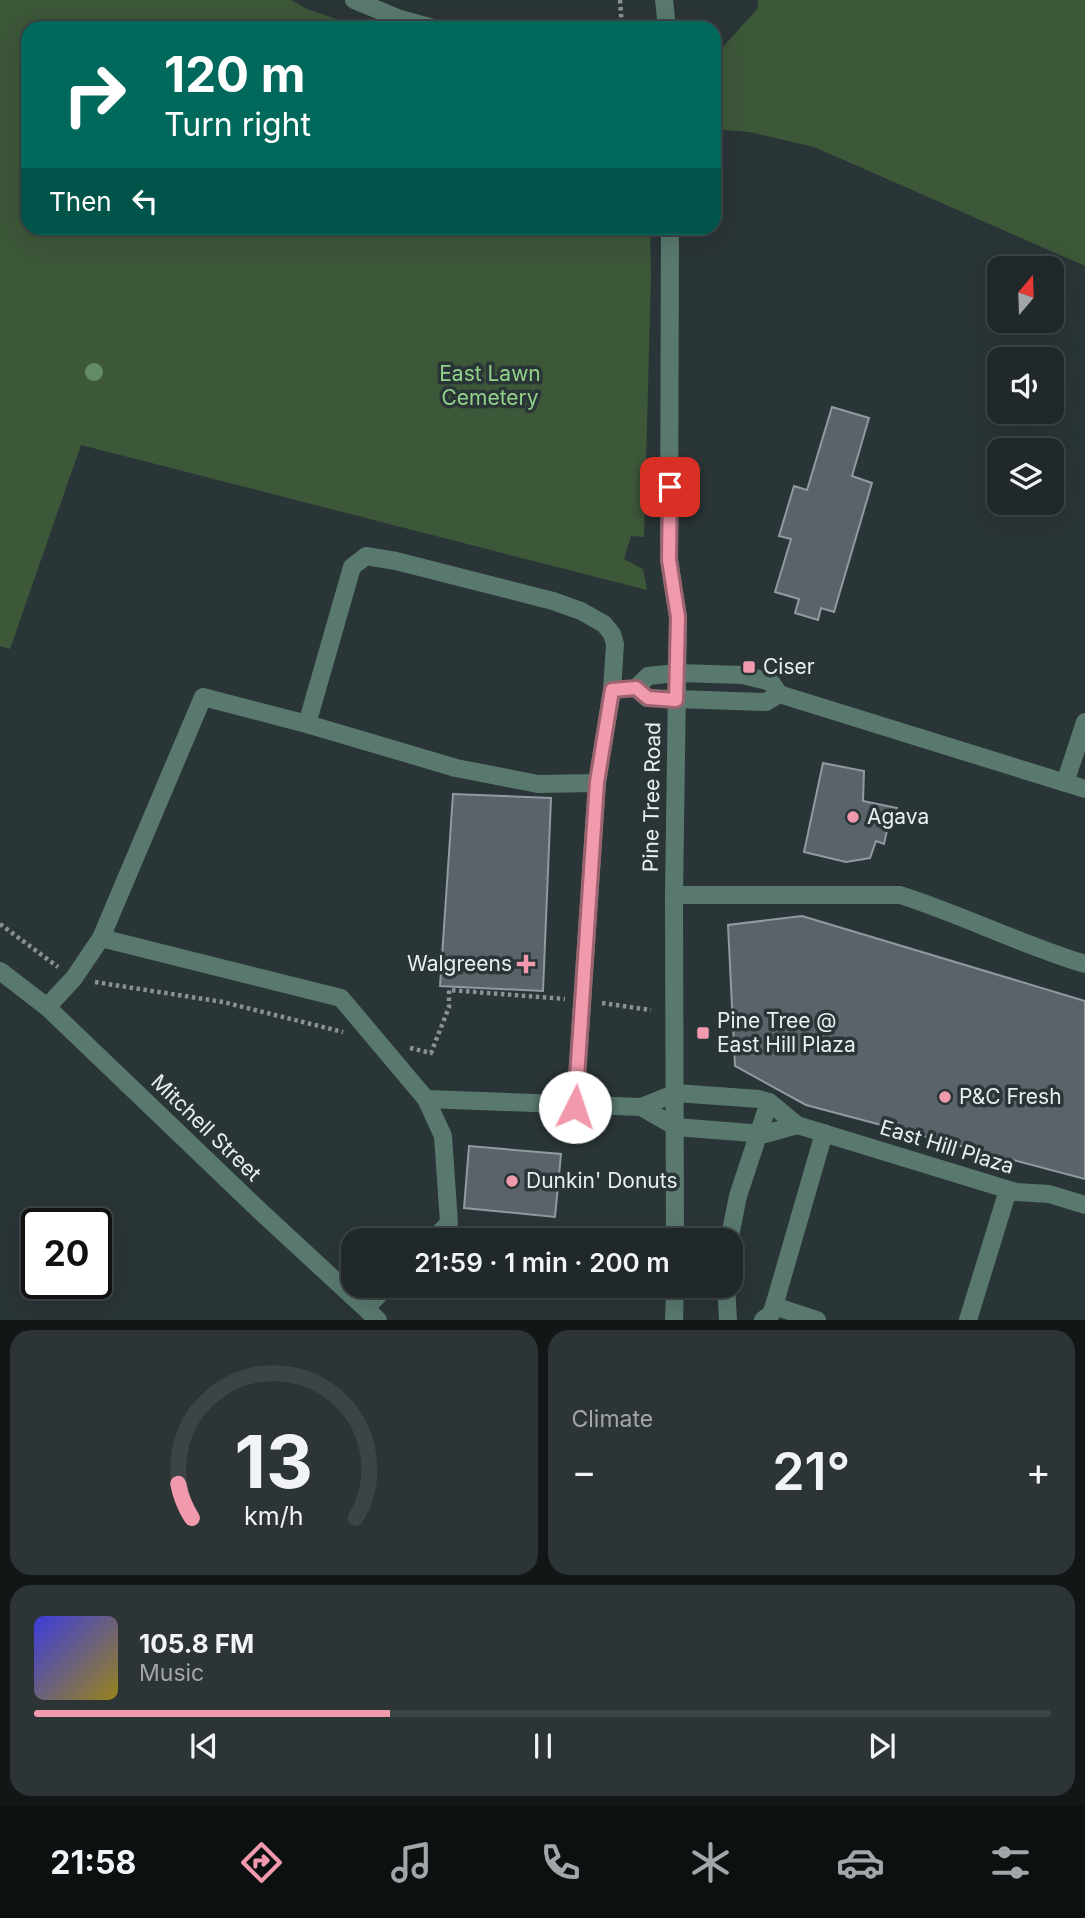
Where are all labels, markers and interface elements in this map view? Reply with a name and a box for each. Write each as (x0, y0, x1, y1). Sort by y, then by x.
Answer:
text: 120 m (164, 45, 305, 104)
icon: right (49, 49, 140, 140)
text: Turn right (164, 105, 311, 144)
icon: left (126, 182, 164, 220)
text: Then (49, 186, 112, 217)
north arrow (987, 256, 1064, 332)
map controls (987, 256, 1064, 515)
button: sound (987, 347, 1064, 424)
park label: East Lawn Cemetery (439, 361, 541, 410)
button: layers (987, 438, 1064, 515)
pin (640, 457, 700, 517)
icon: arrive (651, 468, 689, 506)
place label: Ciser (763, 654, 815, 679)
marker: Ciser (741, 659, 757, 675)
street label: Pine Tree Road (638, 722, 665, 872)
place label: Agava (867, 804, 929, 829)
marker: Agava (845, 809, 861, 825)
place label: Walgreens (407, 951, 512, 976)
marker: Walgreens (518, 956, 534, 972)
place label: Pine Tree @ East Hill Plaza (717, 1008, 856, 1057)
marker: Pine Tree @ East Hill Plaza (695, 1025, 711, 1041)
street label: Mitchell Street (146, 1069, 266, 1186)
position arrow (538, 1070, 612, 1144)
place label: P&C Fresh (959, 1084, 1062, 1109)
marker: P&C Fresh (937, 1089, 953, 1105)
street label: East Hill Plaza (877, 1114, 1017, 1179)
place label: Dunkin' Donuts (526, 1168, 678, 1193)
marker: Dunkin' Donuts (504, 1173, 520, 1189)
speed limit sign: 20 (21, 1208, 112, 1299)
text: 21:59 · 1 min · 200 m (414, 1247, 670, 1278)
text: Climate (572, 1405, 653, 1433)
text: 13 (235, 1418, 313, 1507)
text: 21° (772, 1440, 850, 1503)
text: − (572, 1448, 597, 1494)
text: + (1026, 1448, 1051, 1494)
text: km/h (244, 1501, 303, 1531)
text: 105.8 FM (139, 1628, 254, 1659)
text: Music (139, 1659, 204, 1687)
icon: previous (185, 1727, 223, 1765)
icon: pause (524, 1727, 562, 1765)
icon: next (863, 1727, 901, 1765)
icon: directions (237, 1838, 286, 1887)
icon: music (387, 1838, 436, 1887)
icon: phone (536, 1838, 585, 1887)
icon: climate (686, 1838, 735, 1887)
icon: car (836, 1838, 885, 1887)
icon: filters (986, 1838, 1035, 1887)
text: 21:58 (50, 1843, 136, 1882)

